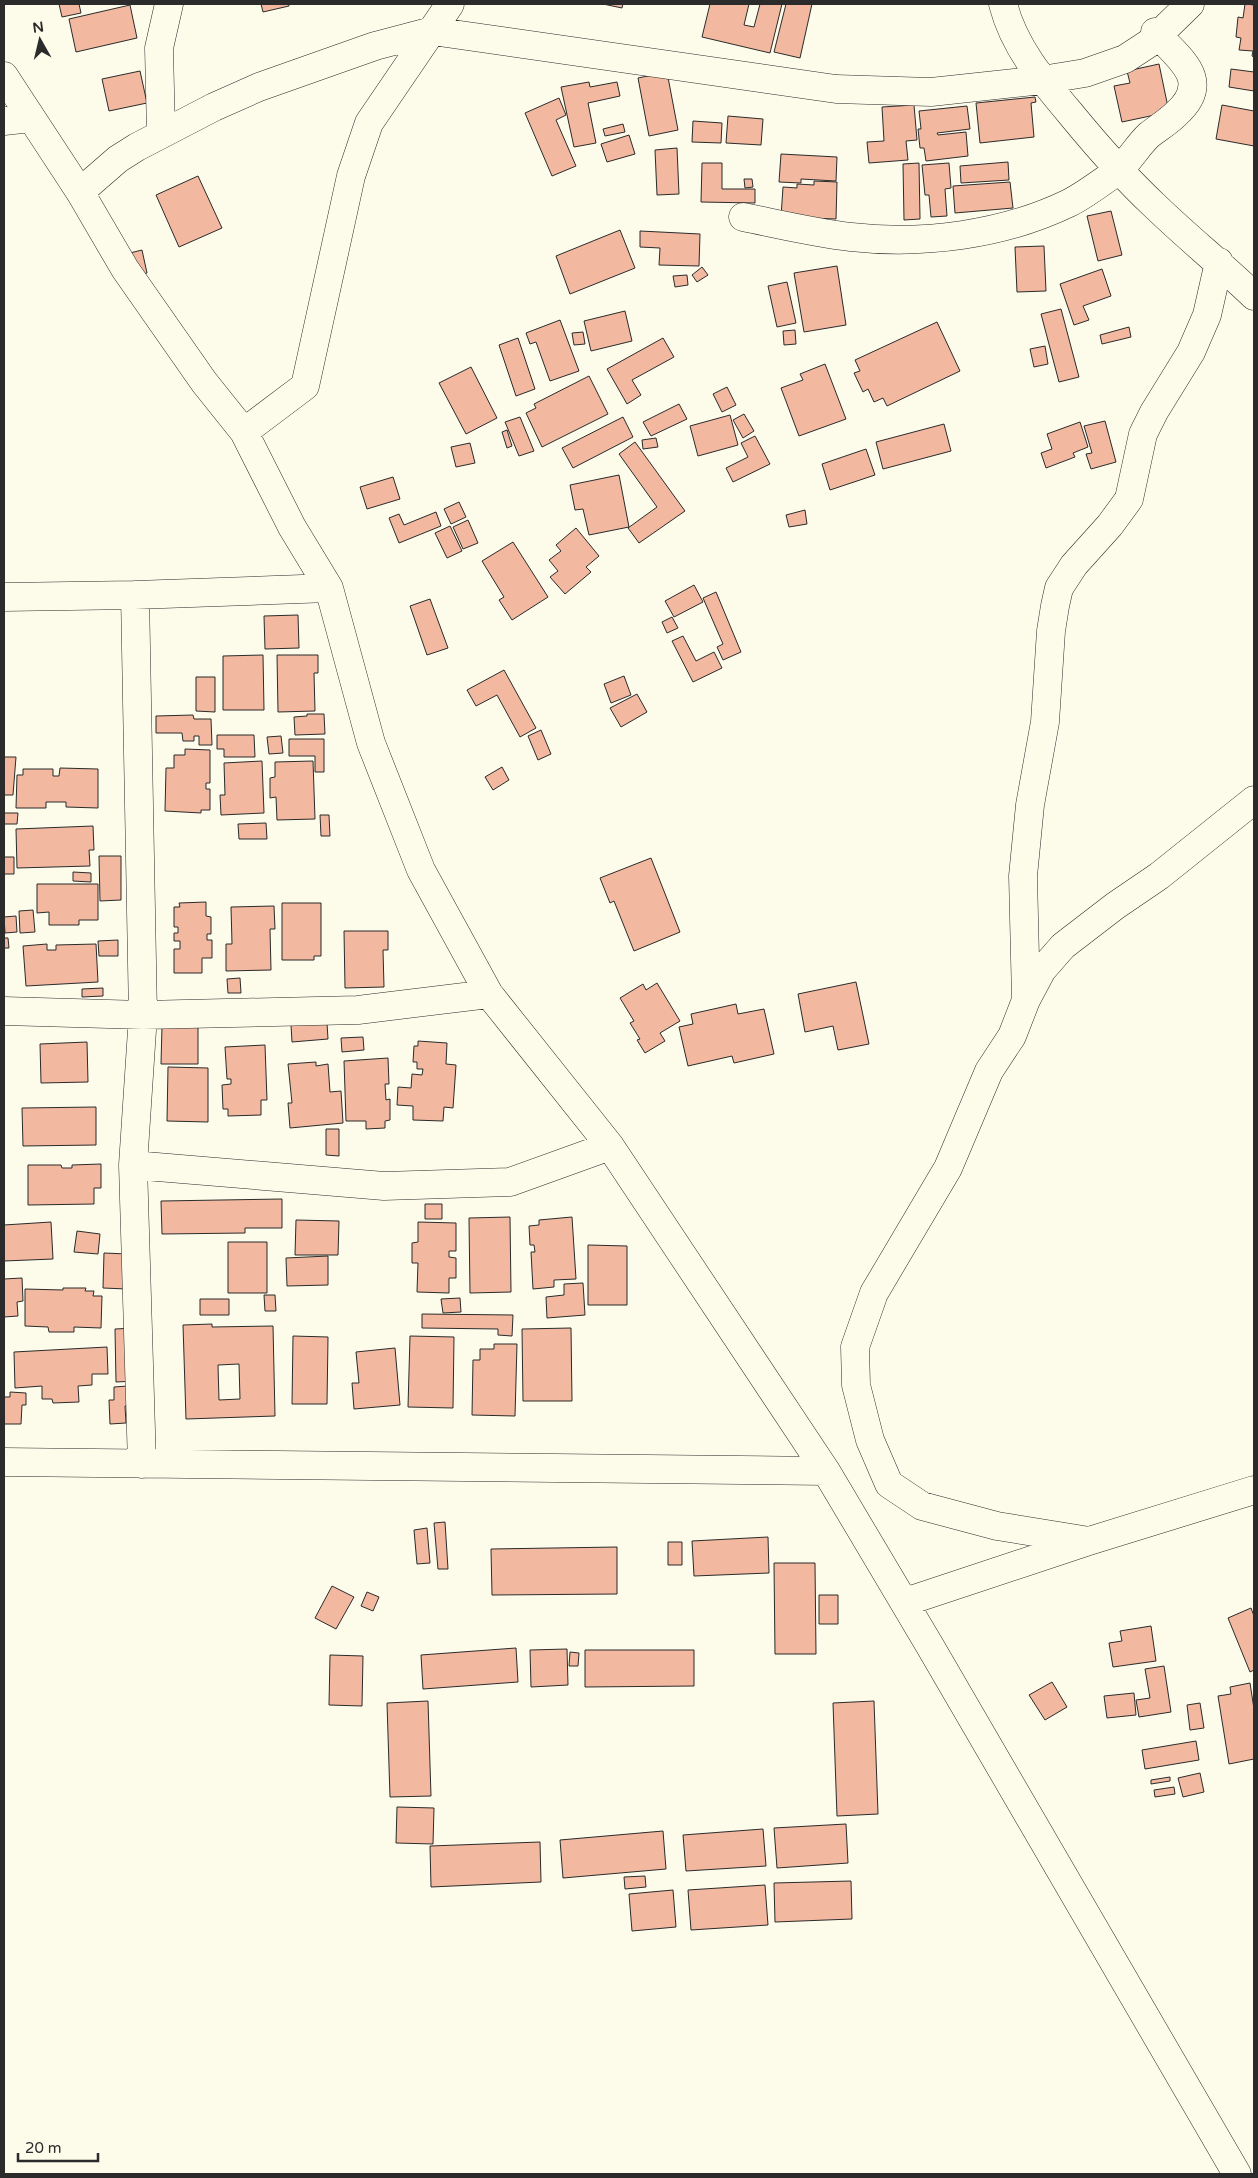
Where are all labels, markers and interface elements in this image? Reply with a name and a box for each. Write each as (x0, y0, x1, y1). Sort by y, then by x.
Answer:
north arrow (15, 15, 65, 65)
text: N (32, 18, 45, 37)
scale bar (18, 2130, 98, 2162)
text: 20 m (25, 2139, 62, 2157)

